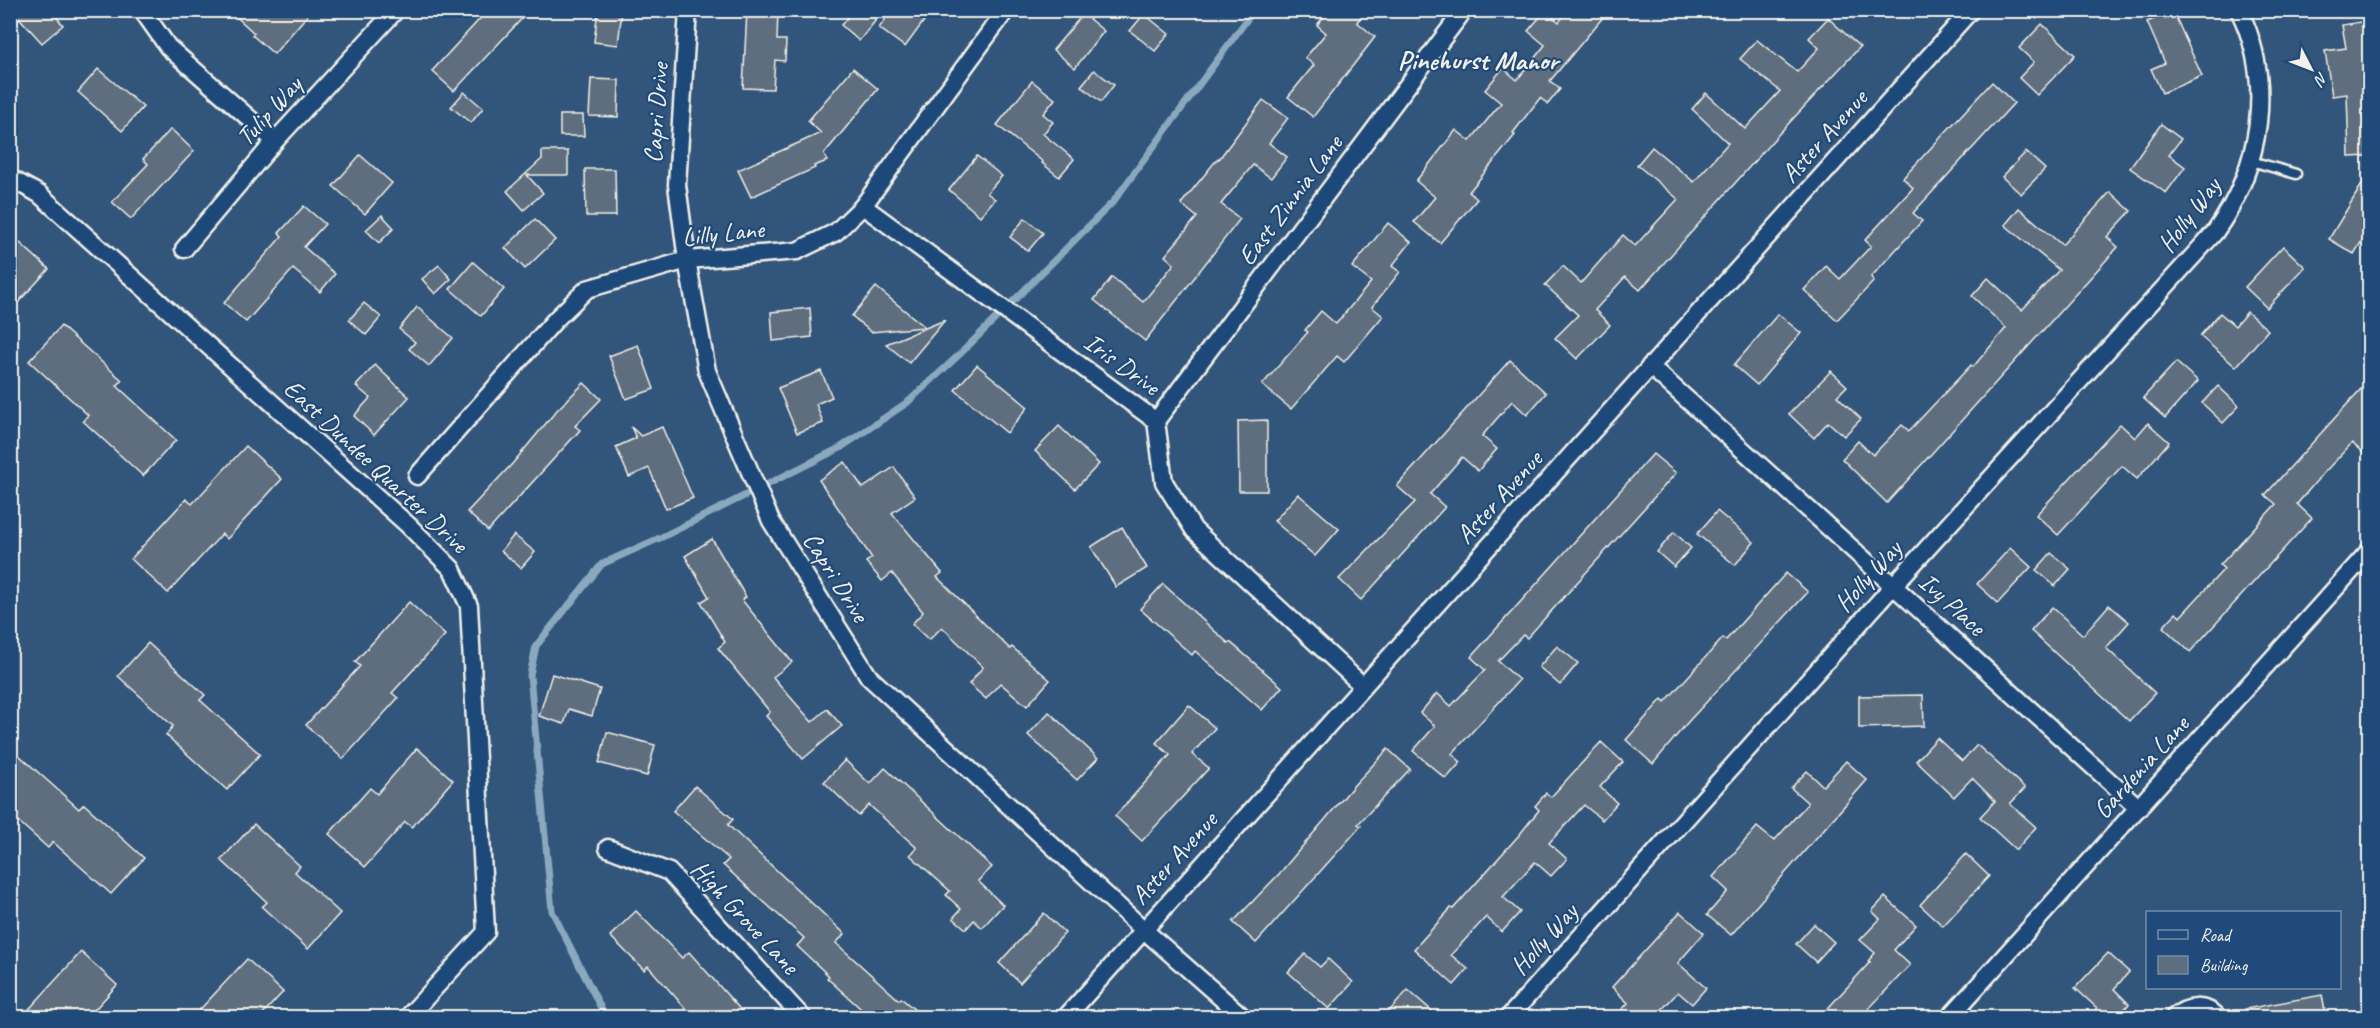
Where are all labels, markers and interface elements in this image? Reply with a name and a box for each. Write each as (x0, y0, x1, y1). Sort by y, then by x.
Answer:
north arrow (2281, 39, 2341, 99)
district label: Pinehurst Manor (1398, 43, 1561, 77)
street label: Capri Drive (636, 59, 676, 164)
street label: Tulip Way (229, 68, 310, 153)
text: N (2309, 68, 2332, 91)
street label: Aster Avenue (1774, 81, 1876, 189)
street label: East Zinnia Lane (1230, 127, 1351, 272)
street label: Holly Way (2150, 169, 2229, 259)
street label: Lilly Lane (681, 212, 767, 254)
street label: Iris Drive (1078, 325, 1168, 404)
street label: East Dundee Quarter Drive (277, 372, 476, 561)
street label: Aster Avenue (1449, 442, 1551, 550)
street label: Capri Drive (795, 526, 878, 630)
street label: Holly Way (1827, 532, 1910, 619)
street label: Ivy Place (1912, 565, 1994, 644)
street label: Gardenia Lane (2086, 707, 2197, 826)
street label: Aster Avenue (1124, 803, 1226, 911)
street label: High Grove Lane (684, 853, 807, 982)
street label: Holly Way (1503, 895, 1586, 982)
legend (2146, 911, 2341, 989)
text: Road (2200, 924, 2233, 946)
text: Building (2200, 954, 2249, 976)

